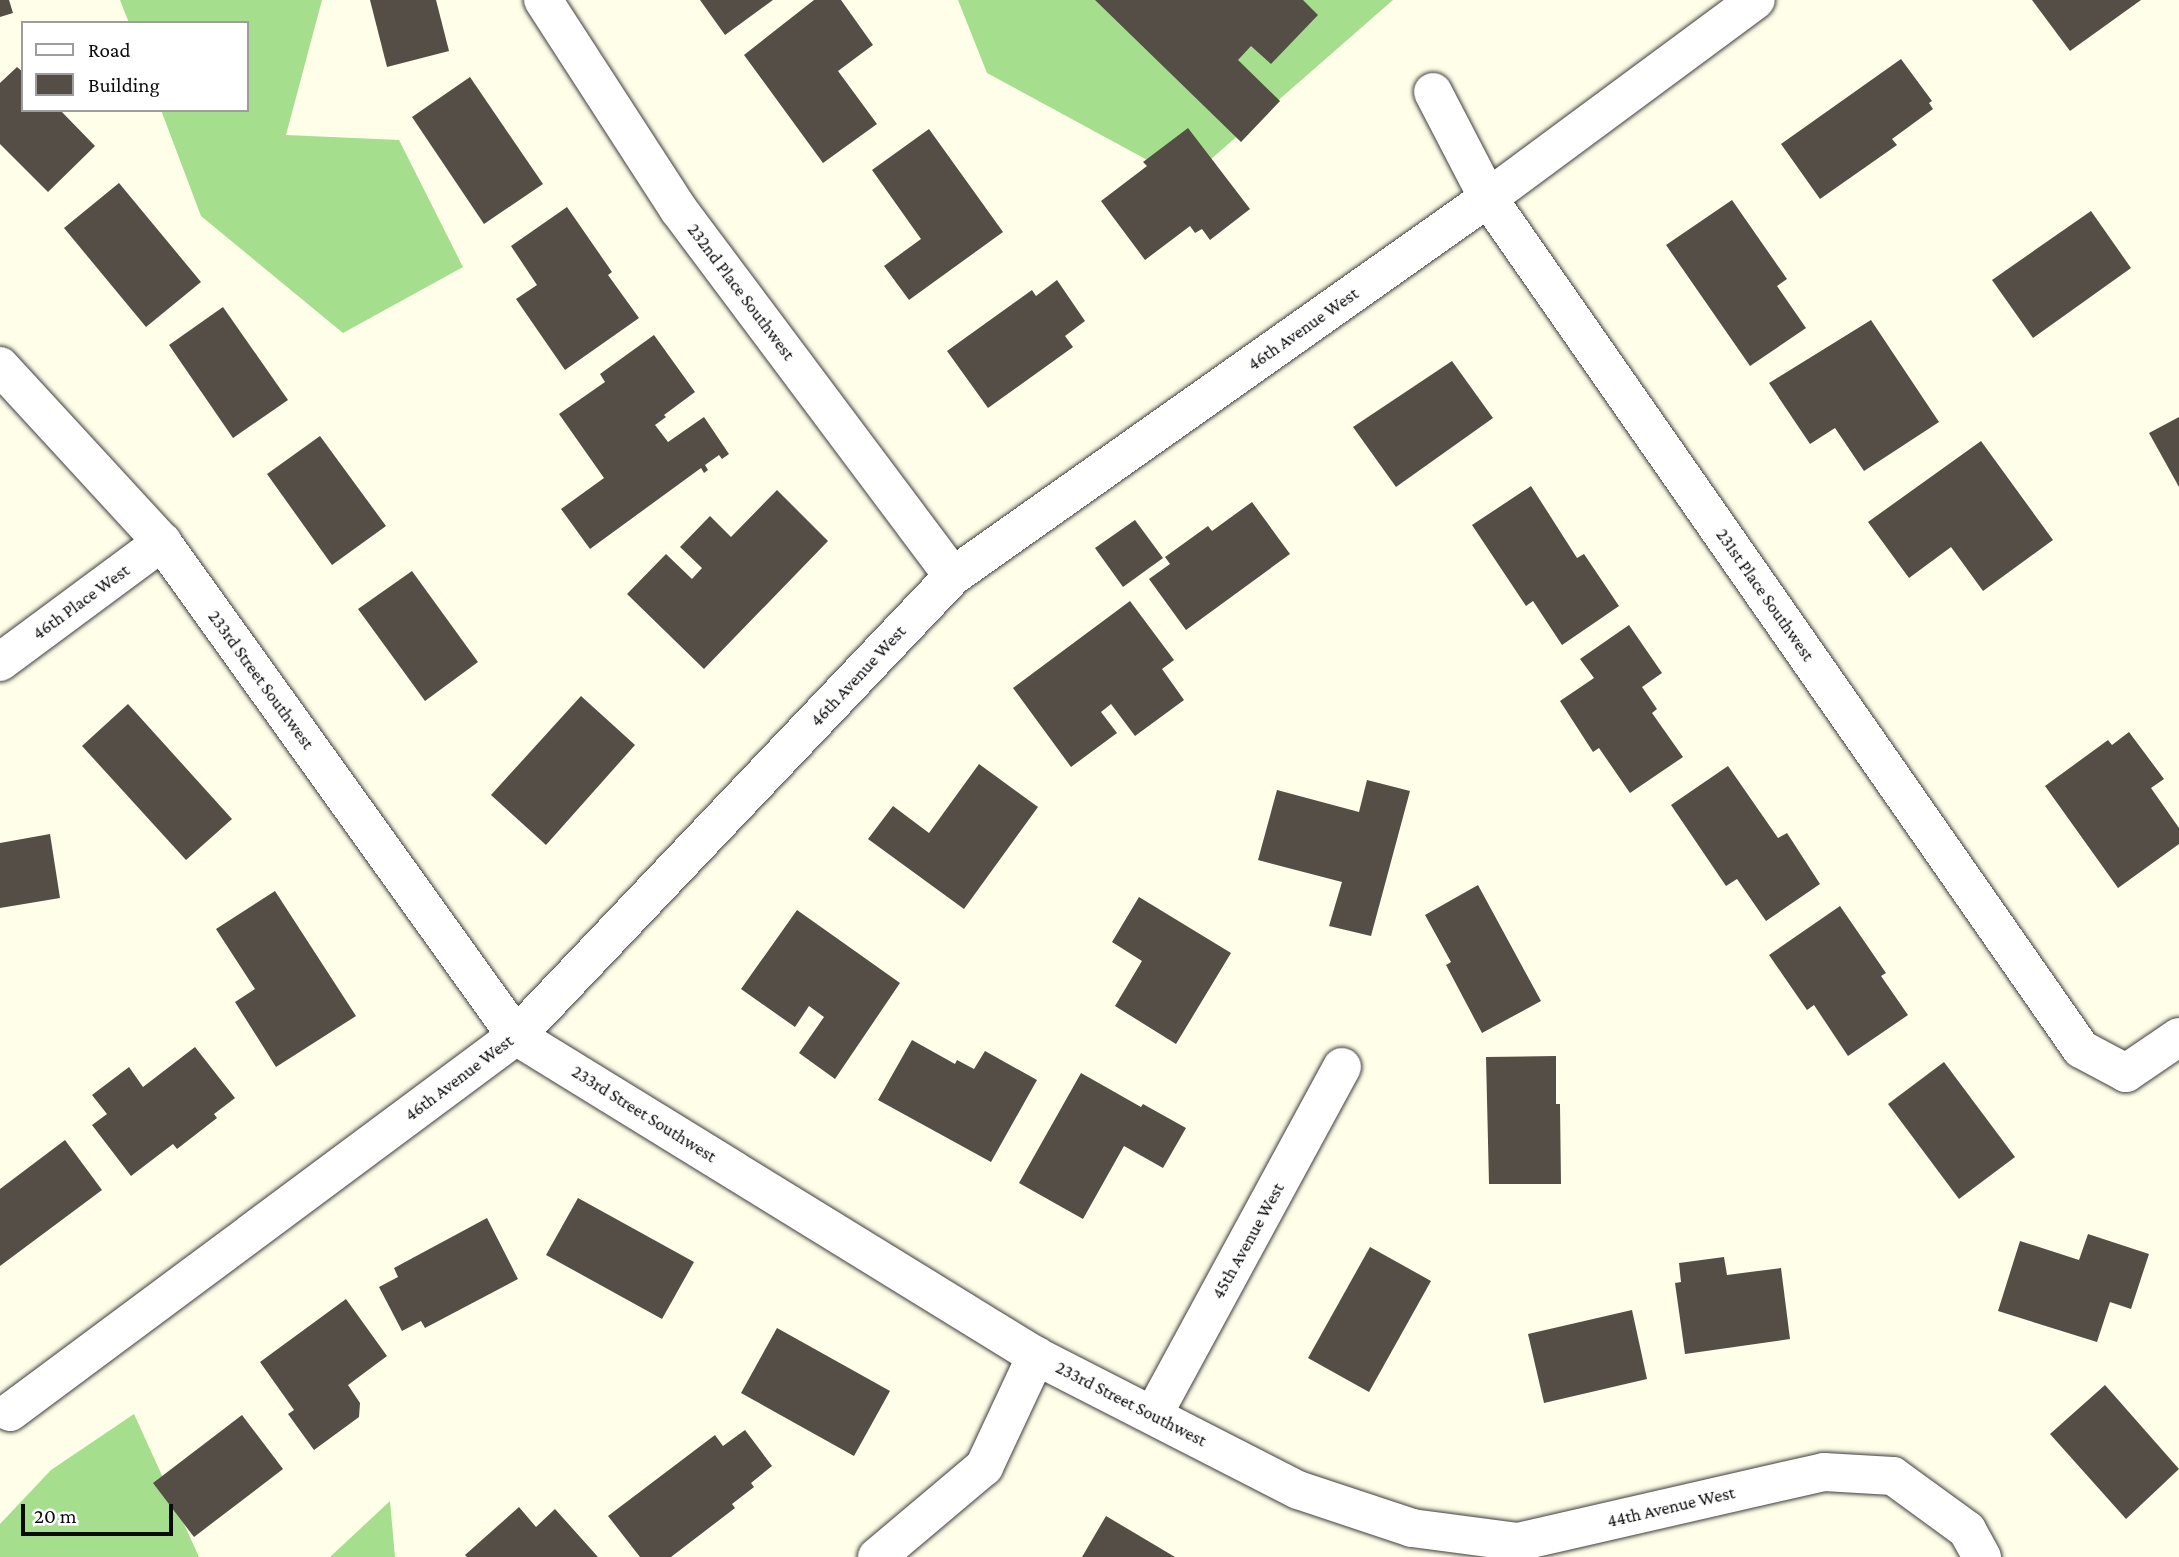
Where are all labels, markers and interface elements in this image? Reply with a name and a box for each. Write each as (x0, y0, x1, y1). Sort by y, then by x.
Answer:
legend (21, 21, 248, 112)
text: Road (88, 38, 131, 62)
text: Building (88, 73, 160, 97)
street label: 232nd Place Southwest (683, 219, 799, 365)
street label: 46th Avenue West (1243, 283, 1363, 375)
street label: 231st Place Southwest (1711, 525, 1819, 665)
street label: 46th Place West (28, 560, 134, 644)
street label: 233rd Street Southwest (203, 606, 319, 754)
street label: 46th Avenue West (806, 621, 910, 731)
street label: 46th Avenue West (400, 1030, 518, 1126)
street label: 233rd Street Southwest (568, 1061, 720, 1167)
street label: 45th Avenue West (1207, 1179, 1289, 1303)
street label: 233rd Street Southwest (1052, 1357, 1210, 1451)
street label: 44th Avenue West (1605, 1482, 1737, 1532)
scale bar (24, 1490, 177, 1534)
text: 20 m (34, 1504, 77, 1528)

